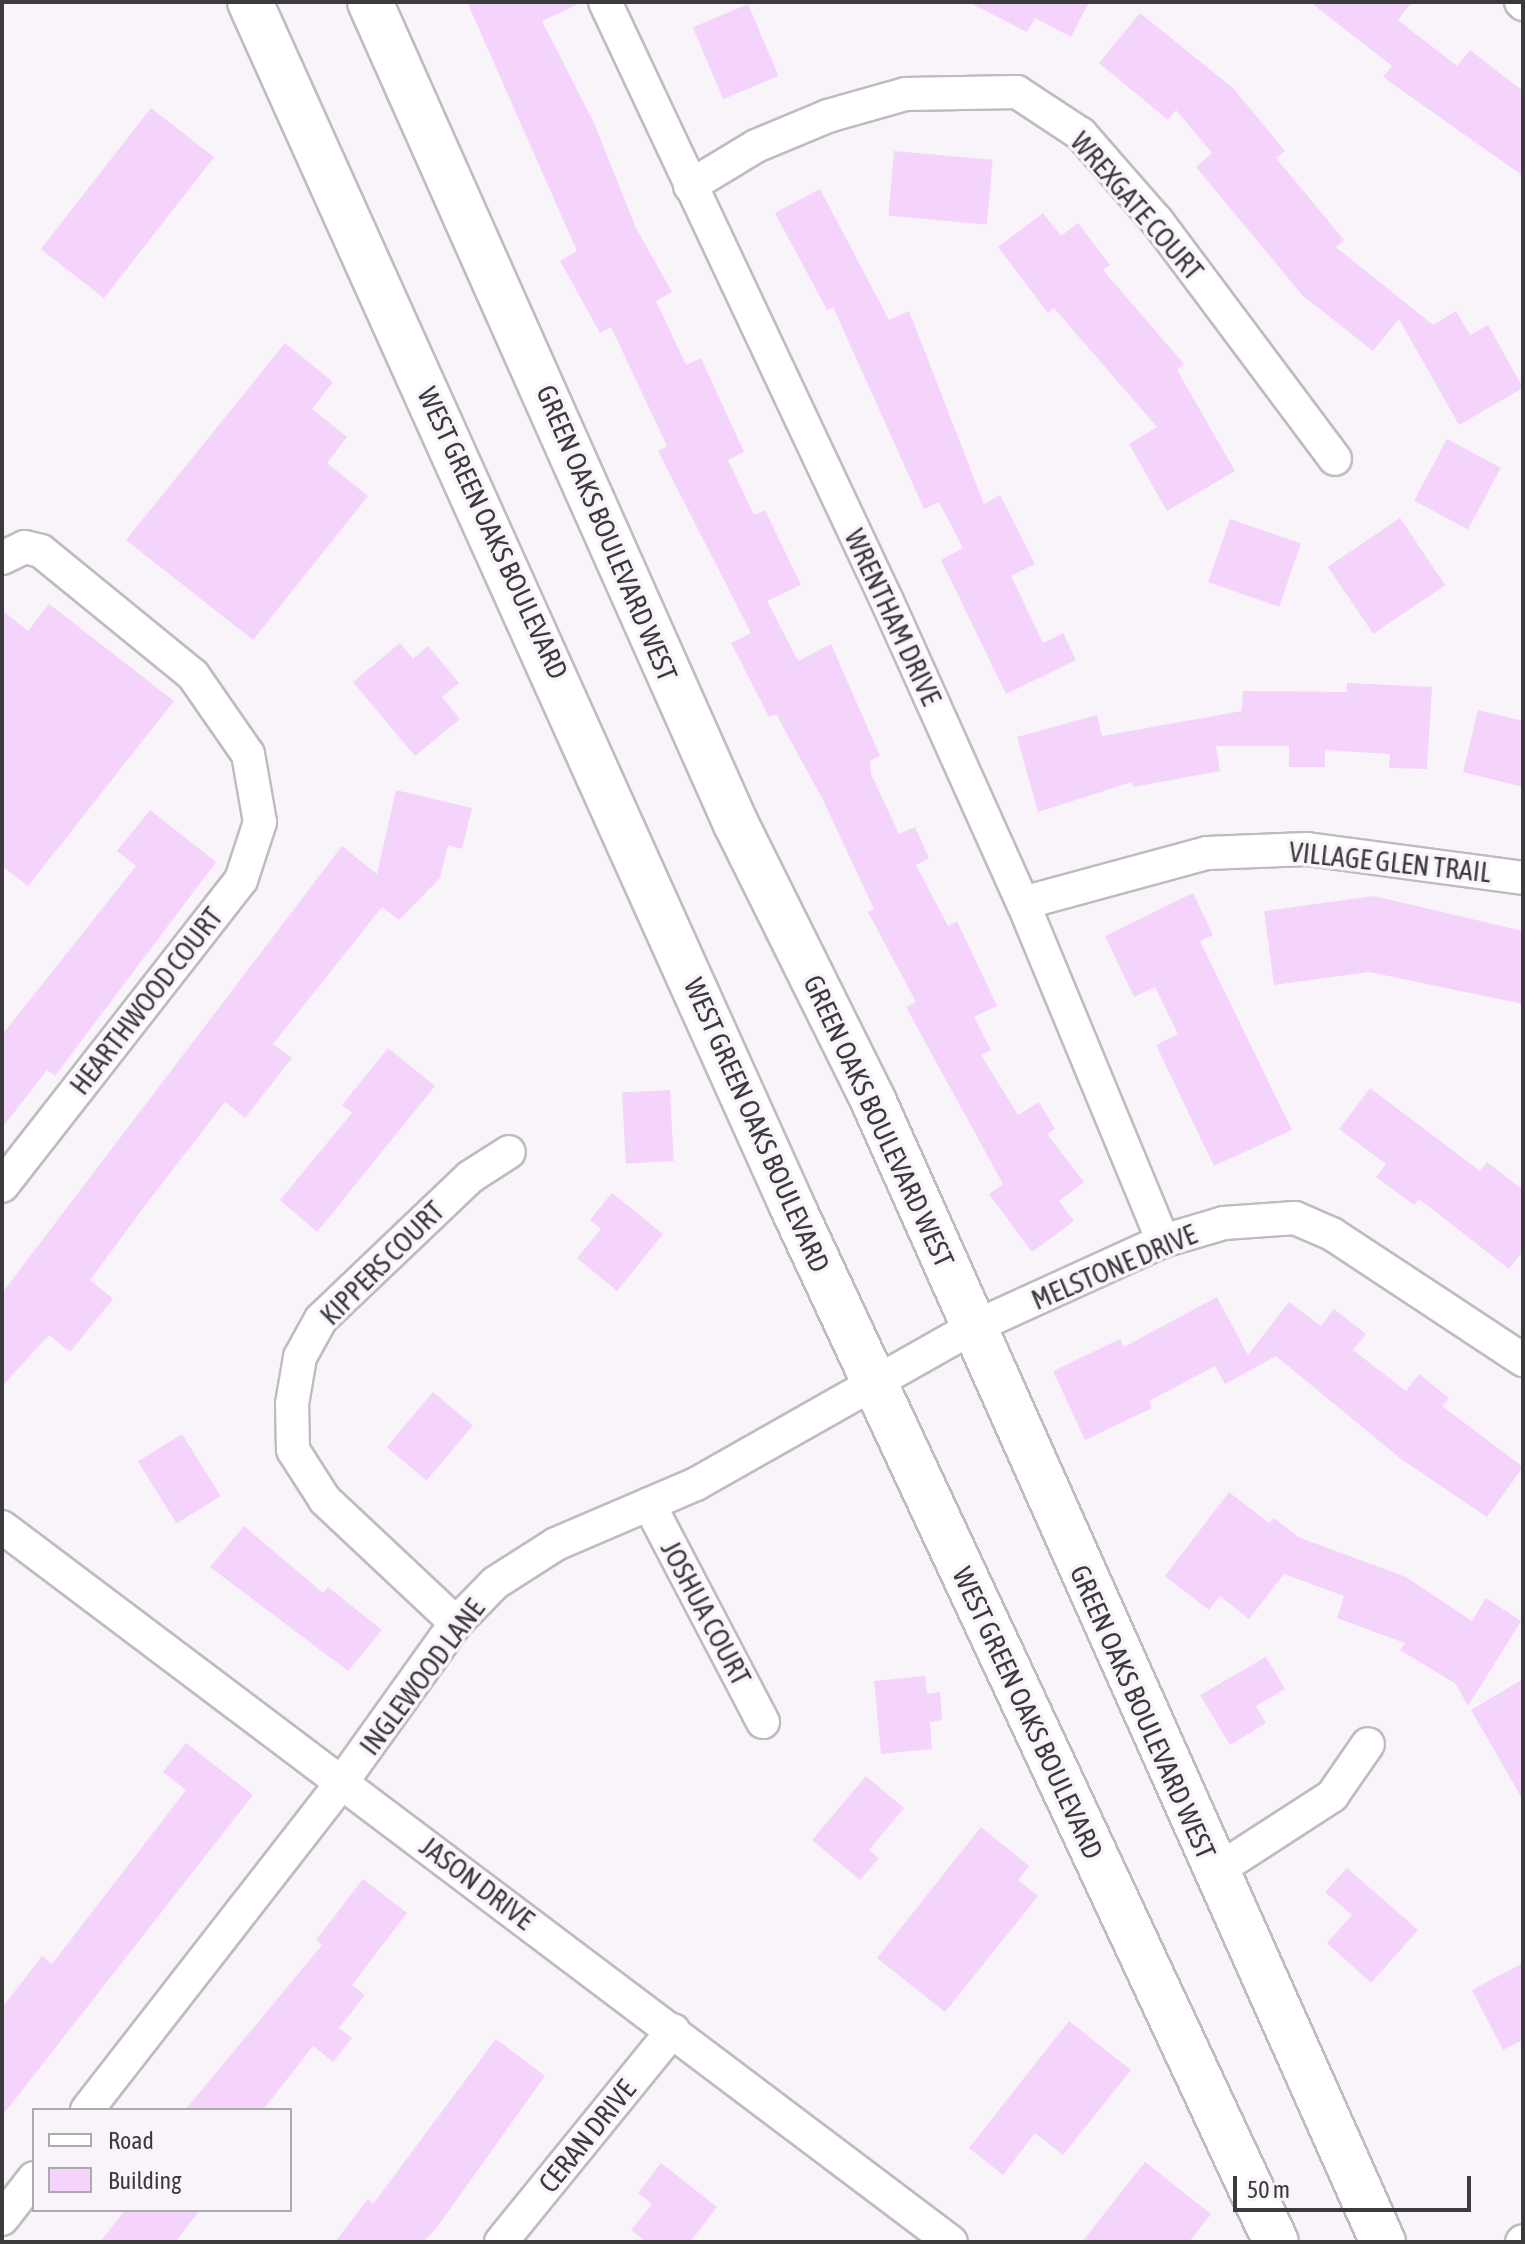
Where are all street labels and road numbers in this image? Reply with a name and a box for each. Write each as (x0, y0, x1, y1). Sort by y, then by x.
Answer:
street label: WREXGATE COURT (1064, 125, 1210, 287)
street label: GREEN OAKS BOULEVARD WEST (529, 380, 685, 686)
street label: WEST GREEN OAKS BOULEVARD (411, 382, 575, 684)
street label: WRENTHAM DRIVE (838, 524, 948, 710)
street label: VILLAGE GLEN TRAIL (1287, 835, 1493, 889)
street label: HEARTHWOOD COURT (63, 901, 229, 1101)
street label: GREEN OAKS BOULEVARD WEST (797, 970, 961, 1272)
street label: WEST GREEN OAKS BOULEVARD (677, 973, 837, 1277)
street label: KIPPERS COURT (313, 1194, 451, 1332)
street label: MELSTONE DRIVE (1026, 1217, 1202, 1317)
street label: JOSHUA COURT (654, 1535, 758, 1691)
street label: GREEN OAKS BOULEVARD WEST (1063, 1560, 1223, 1864)
street label: WEST GREEN OAKS BOULEVARD (946, 1562, 1110, 1864)
street label: INGLEWOOD LANE (352, 1592, 492, 1762)
street label: JASON DRIVE (414, 1829, 540, 1937)
street label: CERAN DRIVE (531, 2073, 643, 2199)

